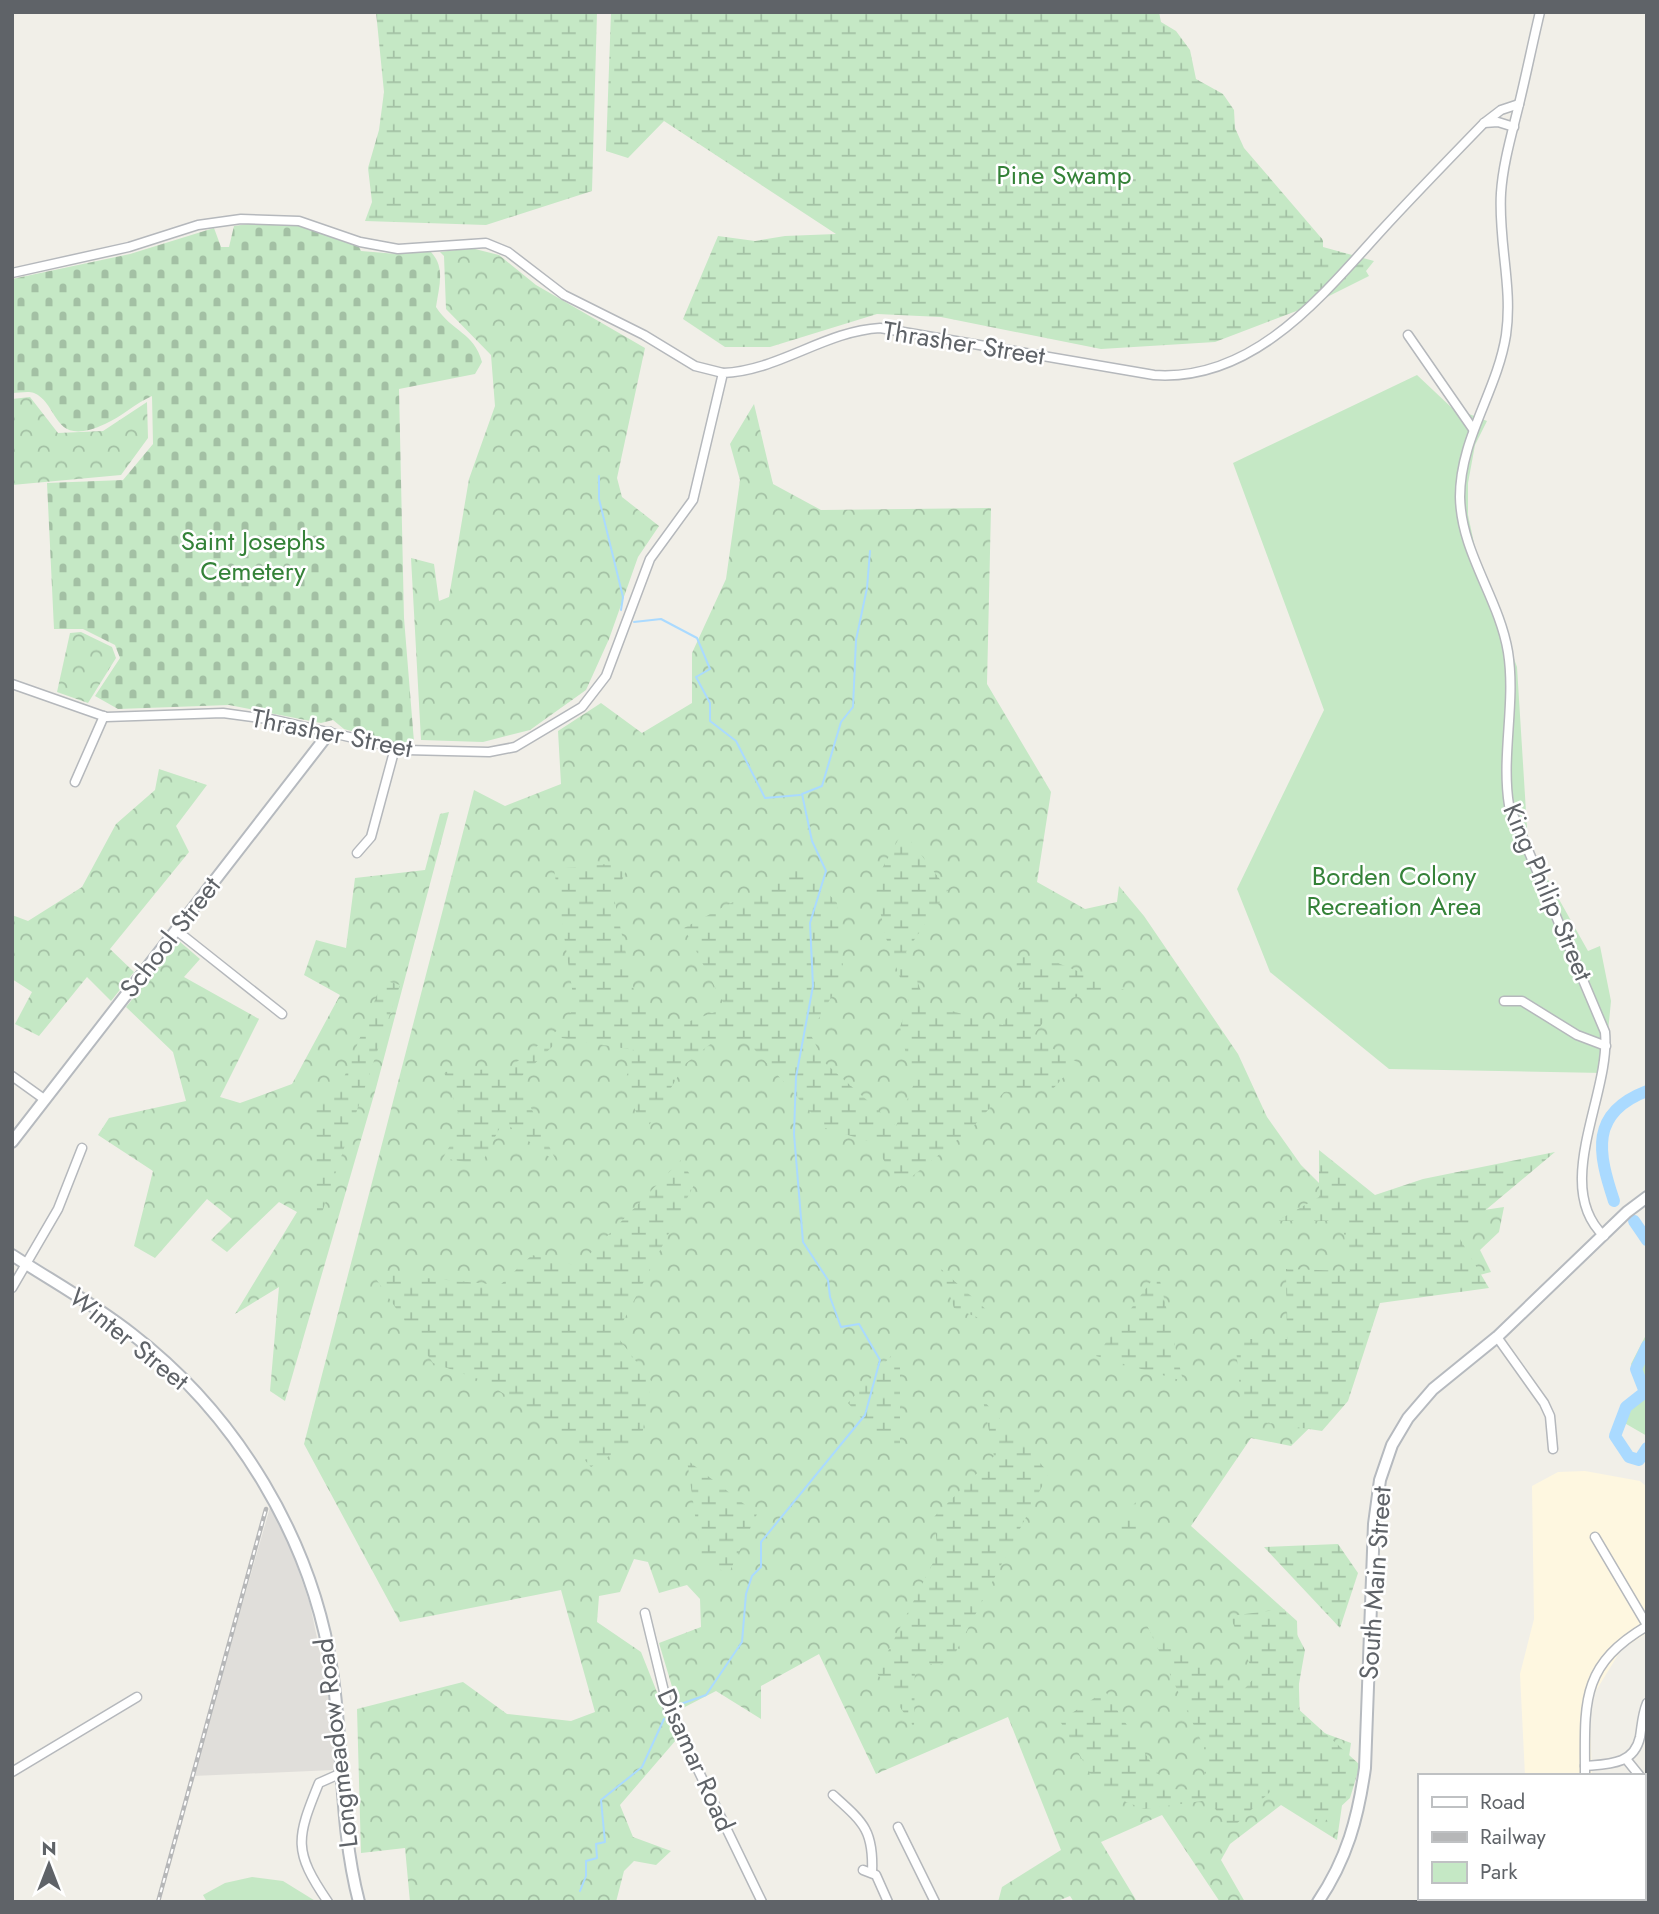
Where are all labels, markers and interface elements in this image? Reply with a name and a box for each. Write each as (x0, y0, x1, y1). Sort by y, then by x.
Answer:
park label: Pine Swamp (996, 156, 1132, 194)
street label: Thrasher Street (880, 311, 1048, 375)
park label: Saint Josephs Cemetery (181, 522, 325, 590)
street label: Thrasher Street (248, 699, 417, 767)
street label: King Philip Street (1493, 797, 1603, 987)
park label: Borden Colony Recreation Area (1306, 857, 1482, 925)
street label: School Street (111, 868, 230, 1006)
street label: Winter Street (61, 1279, 198, 1400)
street label: South Main Street (1349, 1484, 1401, 1681)
street label: Longmeadow Road (304, 1636, 368, 1850)
street label: Disamar Road (648, 1682, 744, 1838)
legend (1418, 1774, 1645, 1900)
text: Road (1480, 1787, 1525, 1817)
text: Railway (1480, 1822, 1546, 1852)
north arrow (14, 1830, 84, 1900)
text: N (41, 1835, 57, 1862)
text: Park (1480, 1857, 1518, 1887)

